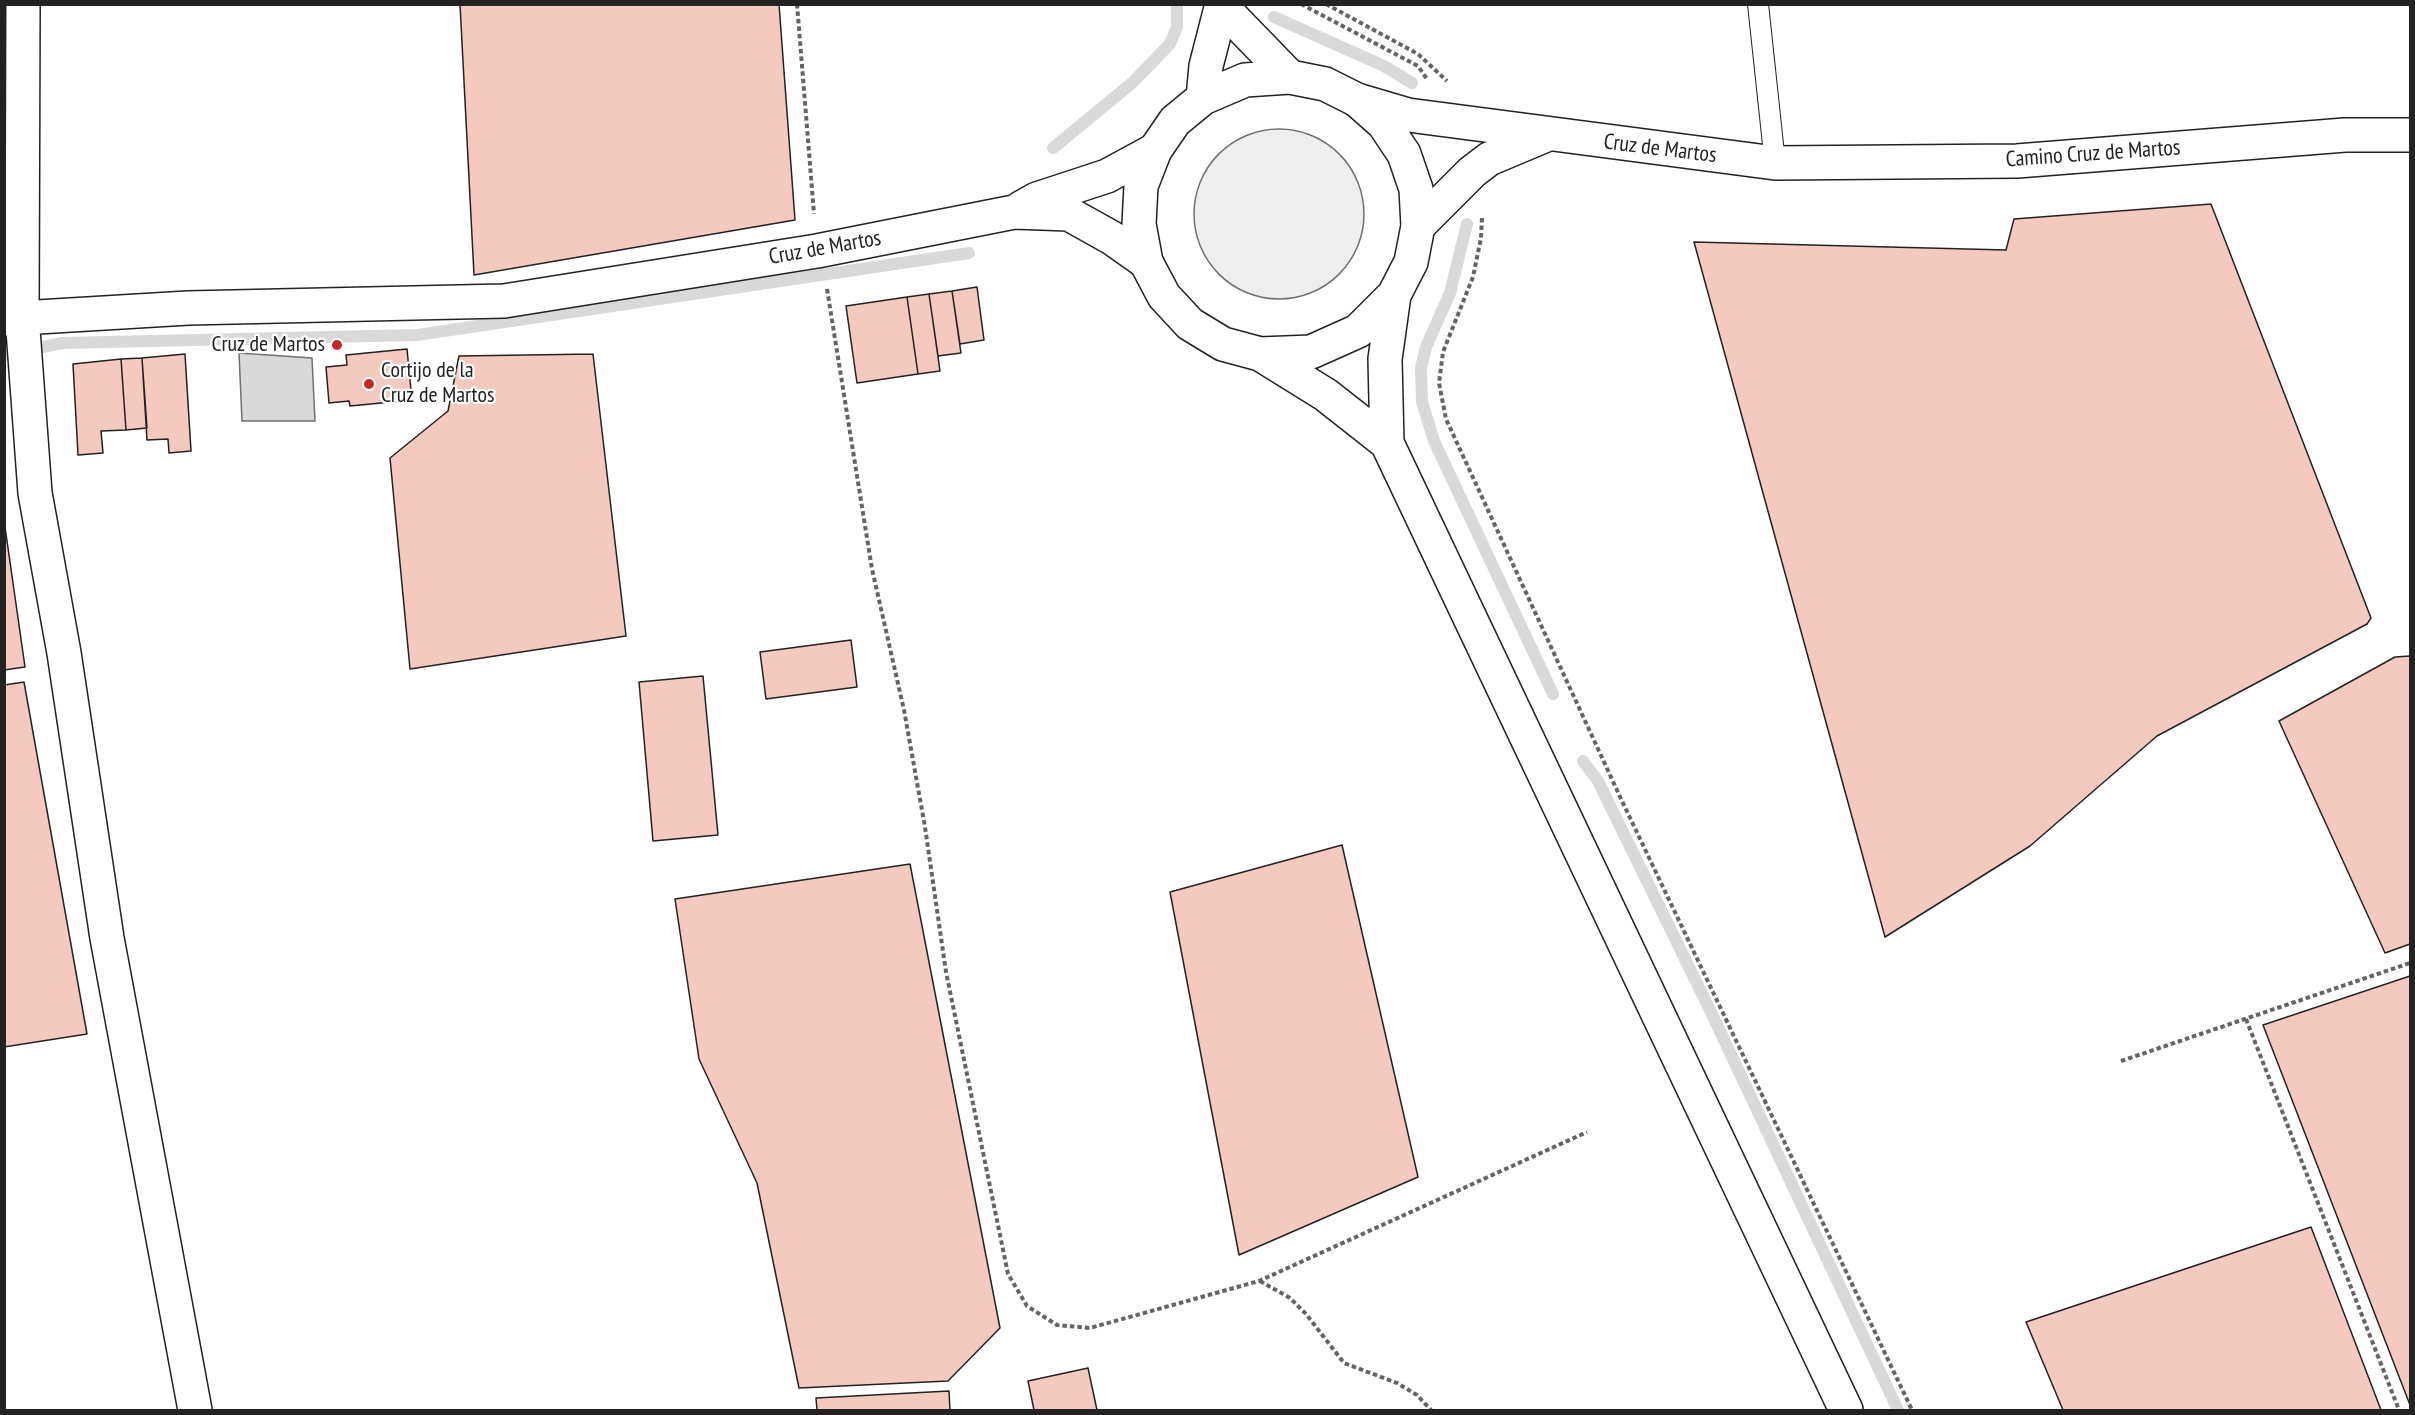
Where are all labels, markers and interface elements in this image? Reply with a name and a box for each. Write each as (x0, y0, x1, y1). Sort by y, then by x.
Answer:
street label: Cruz de Martos (1602, 129, 1718, 169)
street label: Camino Cruz de Martos (2005, 135, 2181, 173)
street label: Cruz de Martos (767, 225, 883, 271)
place label: Cruz de Martos (212, 332, 325, 358)
marker: Cruz de Martos (330, 338, 344, 352)
place label: Cortijo de la Cruz de Martos (381, 358, 494, 410)
marker: Cortijo de la Cruz de Martos (362, 377, 376, 391)

